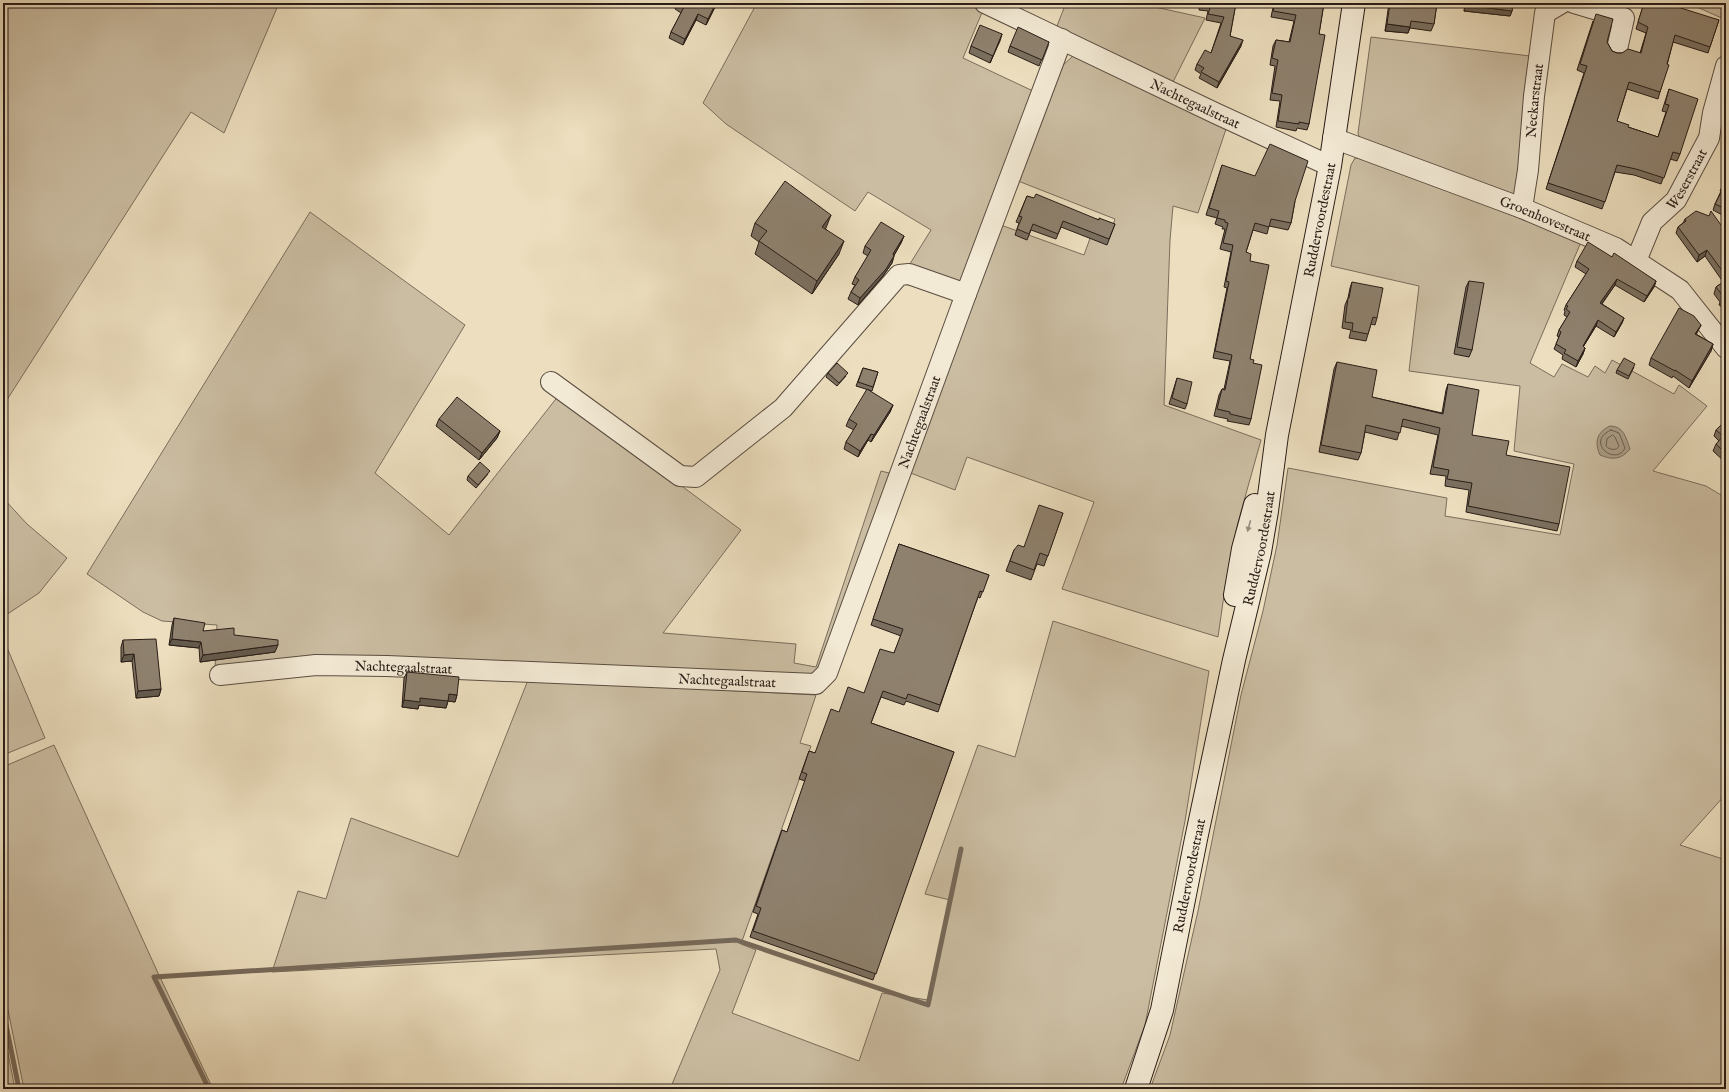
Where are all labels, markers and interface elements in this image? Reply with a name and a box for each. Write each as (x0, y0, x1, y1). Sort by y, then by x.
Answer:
street label: Neckarstraat (1523, 62, 1548, 139)
street label: Nachtegaalstraat (1147, 75, 1243, 133)
street label: Weserstraat (1663, 146, 1712, 214)
street label: Ruddervoordestraat (1300, 161, 1340, 279)
street label: Groenhovestraat (1497, 193, 1593, 246)
street label: Nachtegaalstraat (895, 373, 945, 471)
street label: Ruddervoordestraat (1239, 490, 1280, 608)
one-way arrow (1246, 521, 1252, 533)
street label: Nachtegaalstraat (354, 658, 453, 679)
street label: Nachtegaalstraat (678, 670, 777, 692)
street label: Ruddervoordestraat (1169, 817, 1210, 935)

